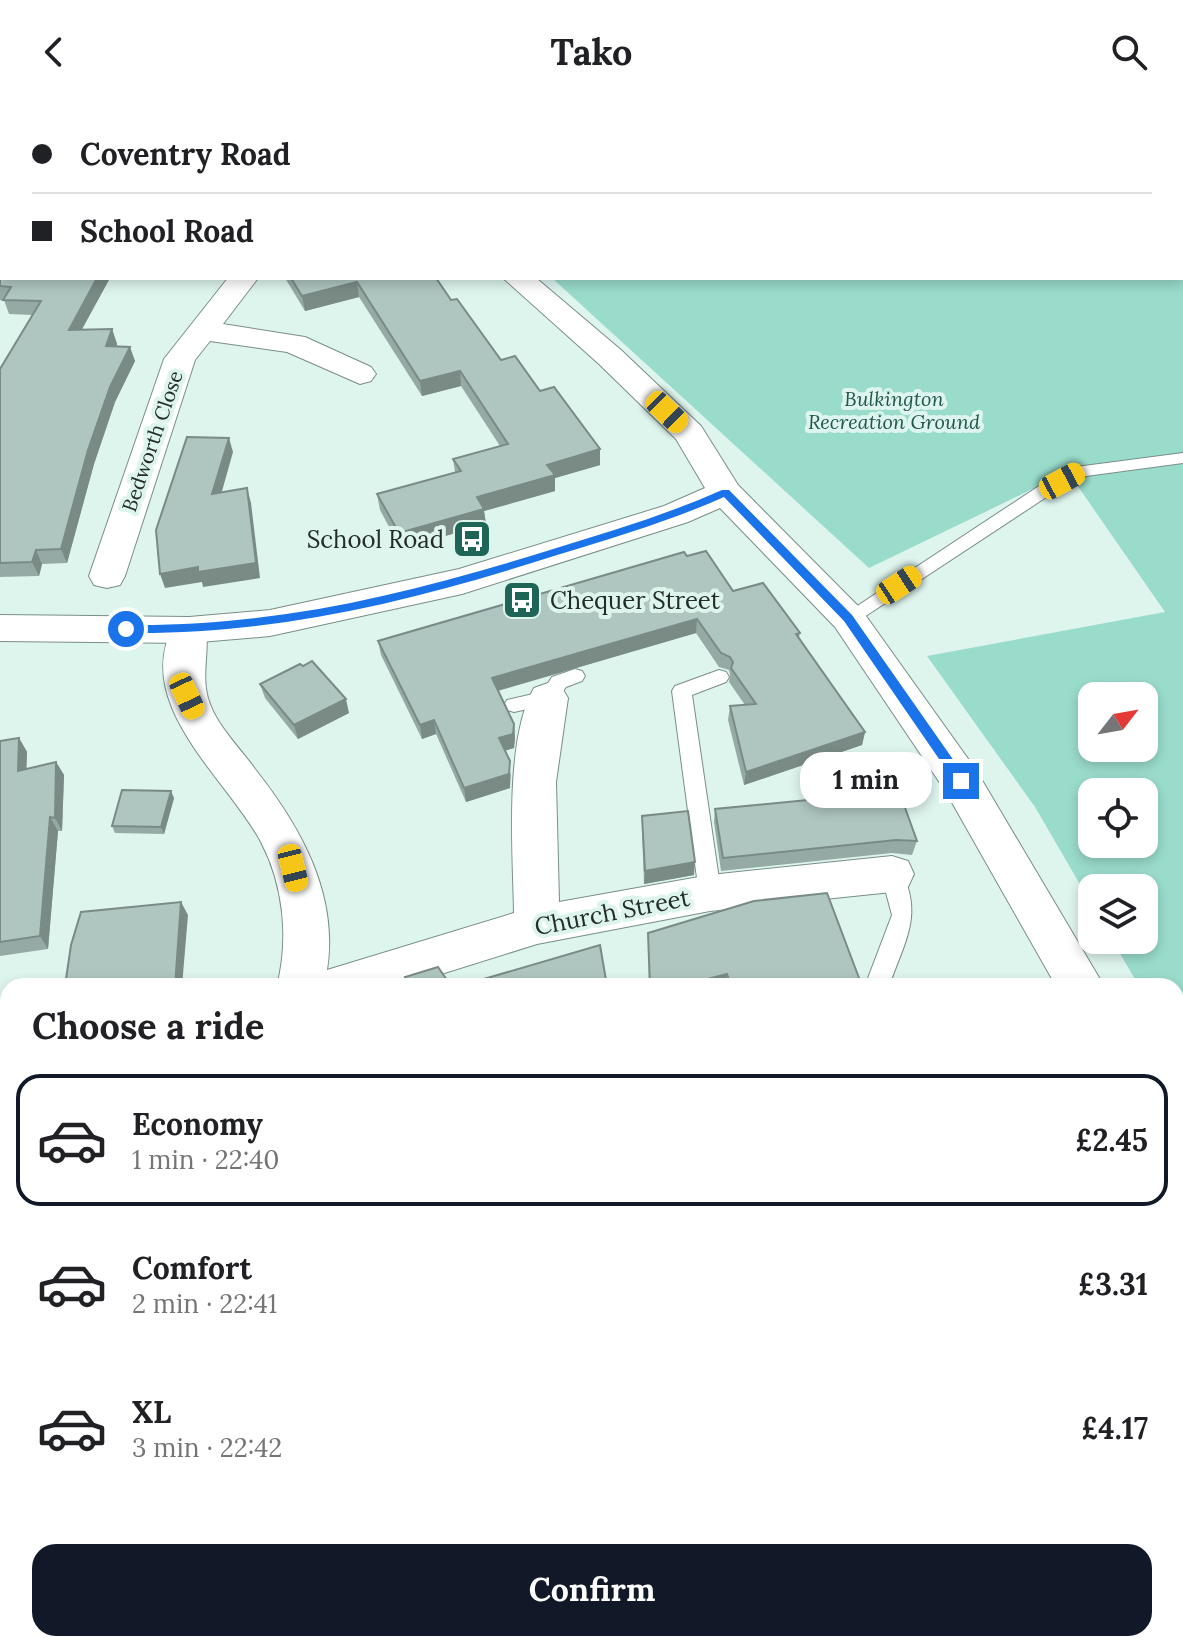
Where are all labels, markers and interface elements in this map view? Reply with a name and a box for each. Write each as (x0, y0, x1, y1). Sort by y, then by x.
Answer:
text: Tako (551, 29, 632, 75)
icon: back (32, 30, 76, 74)
icon: search (1107, 30, 1151, 74)
text: Coventry Road (80, 135, 291, 173)
text: School Road (80, 212, 254, 250)
street label: Bedworth Close (116, 367, 188, 515)
park label: Bulkington Recreation Ground (808, 386, 981, 434)
car (641, 387, 693, 437)
car (1035, 459, 1089, 503)
bus stop icon: School Road (451, 518, 493, 560)
place label: School Road (307, 524, 444, 555)
car (872, 562, 926, 608)
bus stop icon: Chequer Street (501, 579, 543, 621)
place label: Chequer Street (550, 585, 721, 616)
route start (108, 611, 144, 647)
car (166, 669, 208, 723)
north arrow (1078, 682, 1158, 762)
map controls (1078, 682, 1158, 954)
callout: 1 min (801, 753, 933, 809)
text: 1 min (833, 763, 899, 796)
route end (943, 763, 979, 799)
button: locate (1078, 778, 1158, 858)
car (276, 842, 310, 894)
button: layers (1078, 874, 1158, 954)
street label: Church Street (532, 882, 693, 942)
text: Choose a ride (32, 1003, 264, 1049)
icon: car (36, 1104, 108, 1176)
text: Economy (132, 1105, 263, 1143)
text: £2.45 (1075, 1121, 1148, 1159)
text: 1 min · 22:40 (132, 1143, 279, 1176)
icon: car (36, 1248, 108, 1320)
text: Comfort (132, 1249, 252, 1287)
text: £3.31 (1078, 1265, 1148, 1303)
text: 2 min · 22:41 (132, 1287, 277, 1320)
icon: car (36, 1392, 108, 1464)
text: XL (132, 1393, 171, 1431)
text: £4.17 (1081, 1409, 1148, 1447)
text: 3 min · 22:42 (132, 1431, 282, 1464)
button: Confirm (32, 1544, 1152, 1636)

